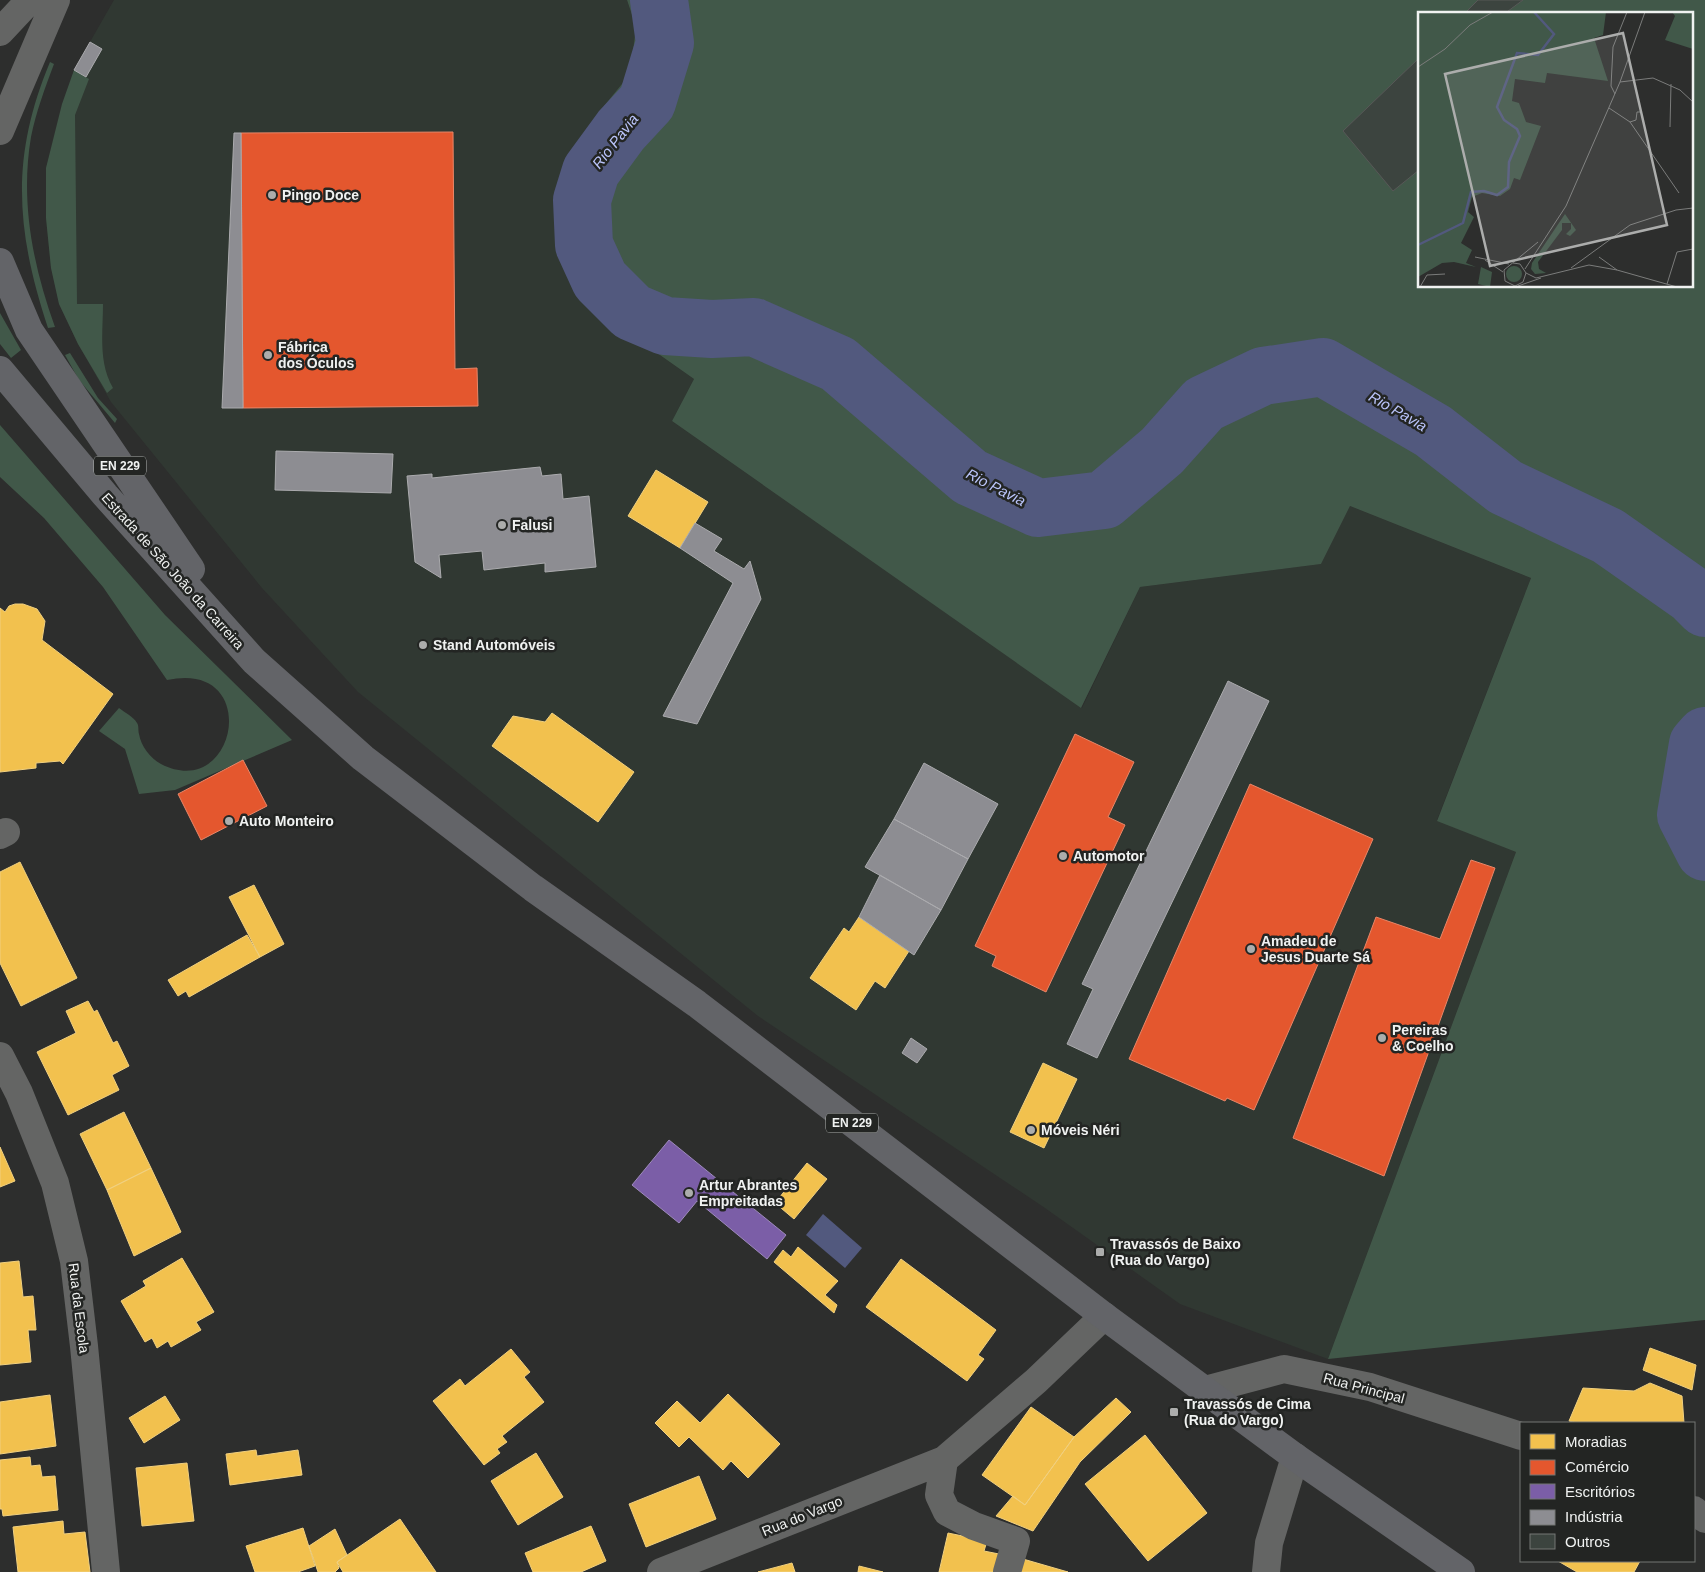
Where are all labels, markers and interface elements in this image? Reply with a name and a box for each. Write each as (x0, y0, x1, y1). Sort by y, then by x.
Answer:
inset map (1418, 12, 1692, 288)
water label: Rio Pavia (589, 110, 641, 172)
place label: Pingo Doce (282, 187, 359, 203)
marker: Pingo Doce (266, 189, 278, 201)
place label: Fábrica dos Óculos (278, 339, 354, 371)
marker: Fábrica dos Óculos (262, 349, 274, 361)
water label: Rio Pavia (1366, 388, 1430, 434)
road number: EN 229 (94, 456, 146, 476)
water label: Rio Pavia (964, 465, 1028, 509)
street label: Estrada de São João da Carreira (99, 490, 248, 653)
place label: Falusi (512, 517, 552, 533)
marker: Falusi (496, 519, 508, 531)
place label: Stand Automóveis (433, 637, 556, 653)
marker: Stand Automóveis (417, 639, 429, 651)
place label: Auto Monteiro (239, 813, 334, 829)
marker: Auto Monteiro (223, 815, 235, 827)
place label: Automotor (1073, 848, 1145, 864)
marker: Automotor (1057, 850, 1069, 862)
place label: Amadeu de Jesus Duarte Sá (1261, 933, 1370, 965)
marker: Amadeu de Jesus Duarte Sá (1245, 943, 1257, 955)
place label: Pereiras & Coelho (1392, 1022, 1453, 1054)
marker: Pereiras & Coelho (1376, 1032, 1388, 1044)
road number: EN 229 (826, 1114, 878, 1132)
place label: Móveis Néri (1041, 1122, 1120, 1138)
marker: Móveis Néri (1025, 1124, 1037, 1136)
place label: Artur Abrantes Empreitadas (699, 1177, 797, 1209)
marker: Artur Abrantes Empreitadas (683, 1187, 695, 1199)
place label: Travassós de Baixo (Rua do Vargo) (1110, 1236, 1241, 1268)
marker: Travassós de Baixo (Rua do Vargo) (1094, 1246, 1106, 1258)
street label: Rua da Escola (66, 1262, 93, 1354)
street label: Rua Principal (1322, 1369, 1406, 1407)
place label: Travassós de Cima (Rua do Vargo) (1184, 1396, 1311, 1428)
marker: Travassós de Cima (Rua do Vargo) (1168, 1406, 1180, 1418)
legend (1520, 1422, 1695, 1562)
text: Moradias (1565, 1433, 1627, 1450)
text: Comércio (1565, 1458, 1629, 1475)
text: Escritórios (1565, 1483, 1635, 1500)
street label: Rua do Vargo (759, 1493, 845, 1539)
text: Indústria (1565, 1508, 1623, 1525)
text: Outros (1565, 1533, 1610, 1550)

